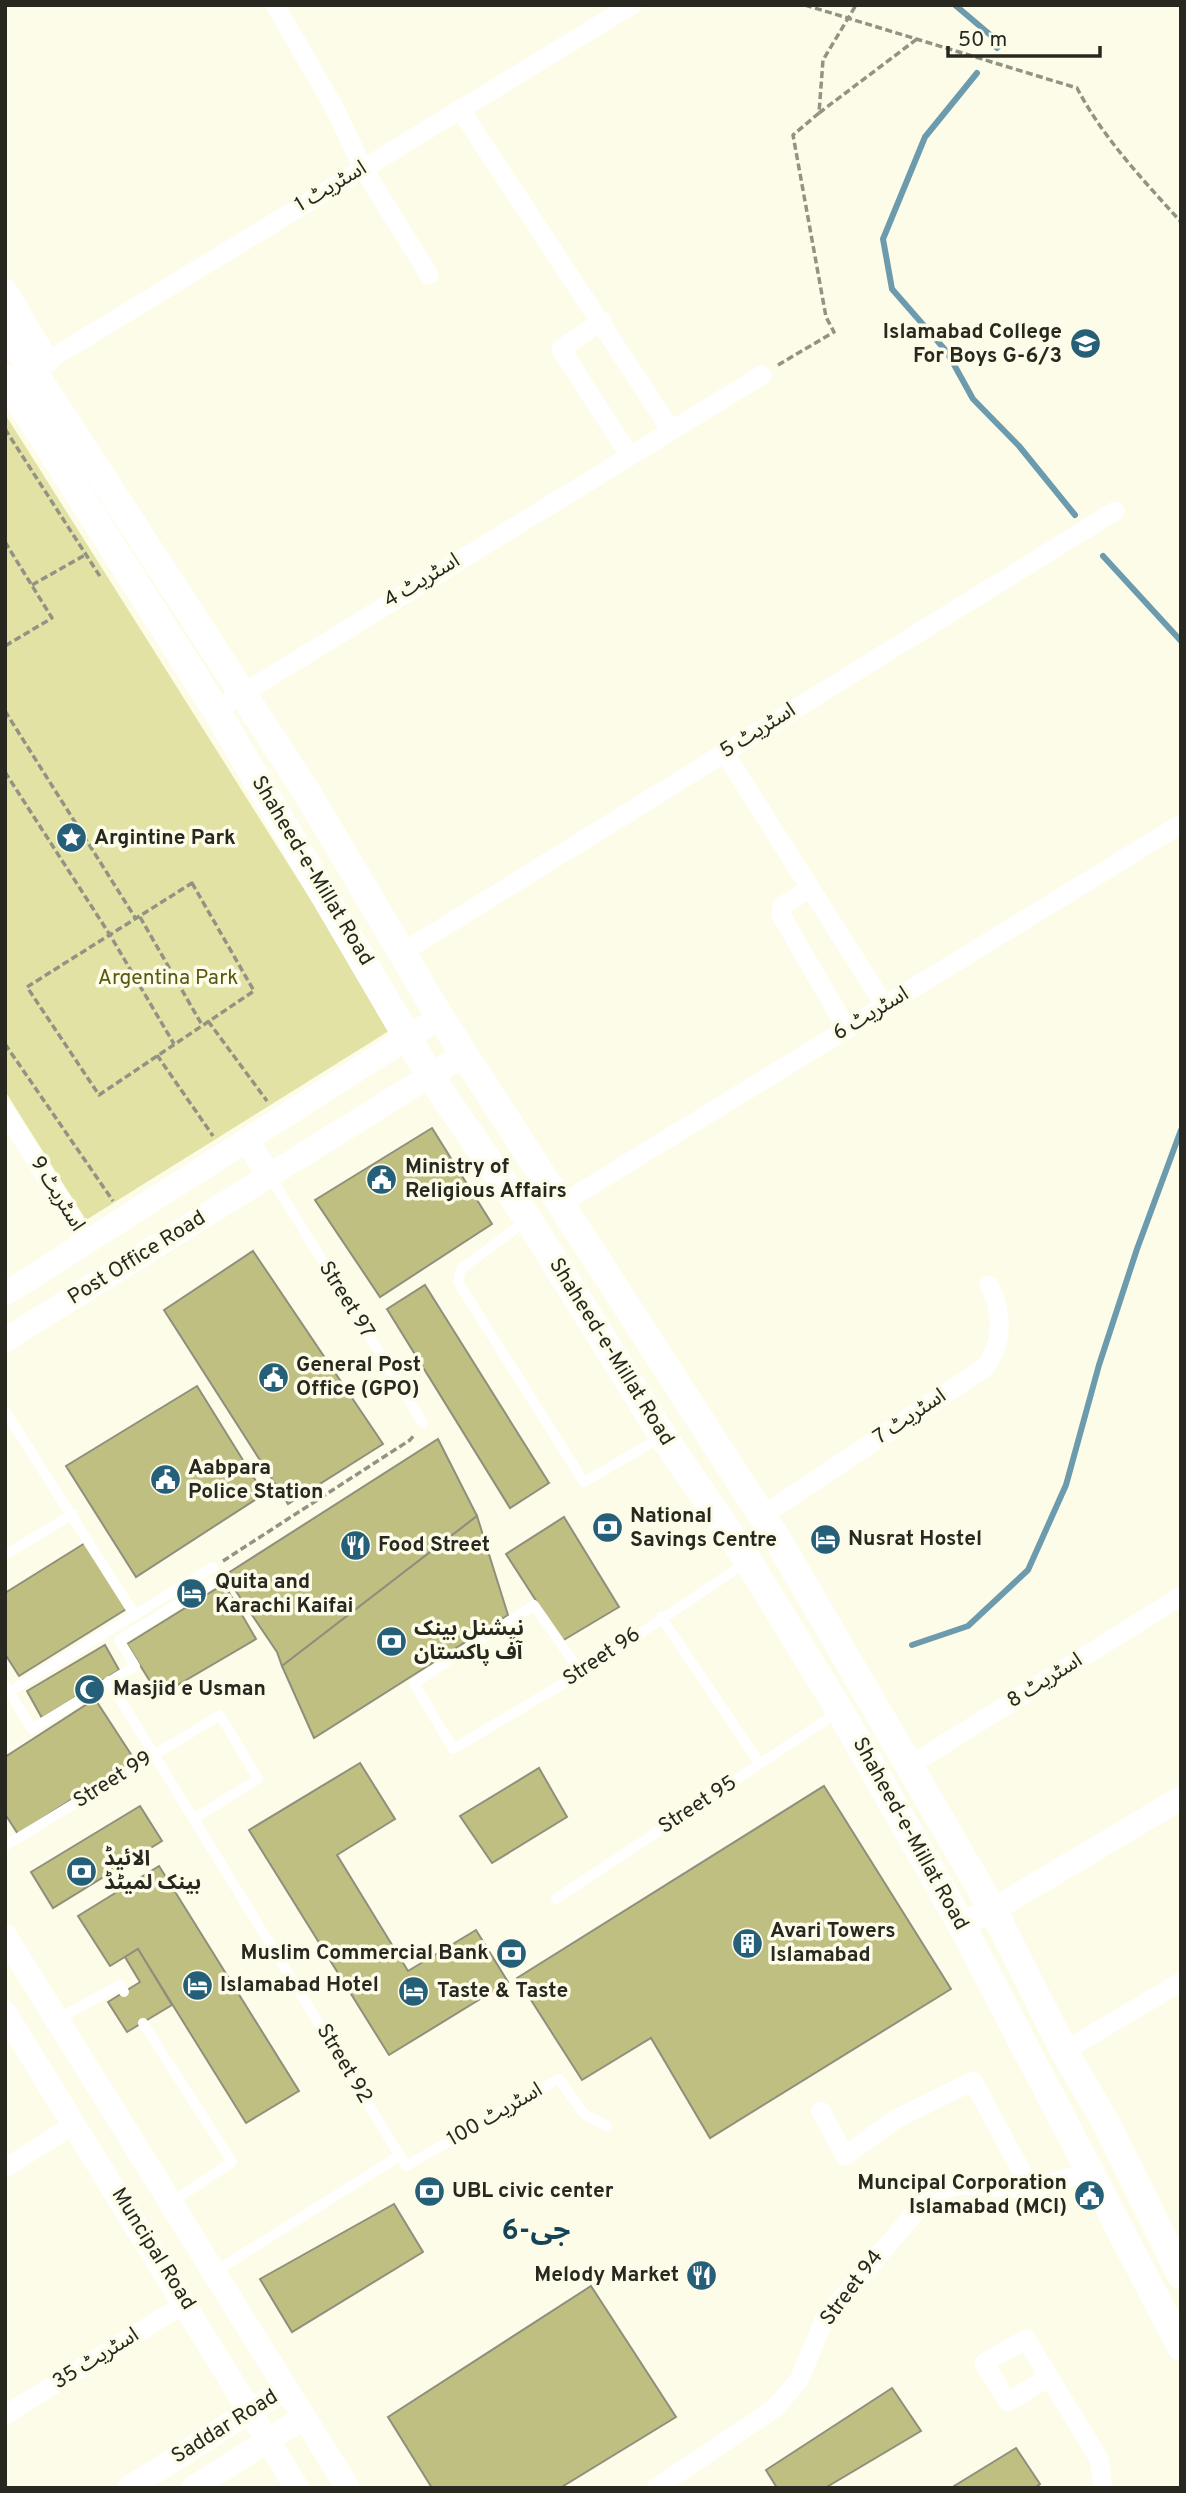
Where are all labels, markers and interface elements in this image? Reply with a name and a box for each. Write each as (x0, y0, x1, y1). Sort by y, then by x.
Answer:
scale bar (948, 14, 1100, 58)
text: 50 m (958, 27, 1007, 54)
street label: اسٹریٹ 1 (290, 155, 372, 219)
place label: Islamabad College For Boys G-6/3 (883, 319, 1062, 370)
school or university icon: Islamabad College For Boys G-6/3 (1068, 327, 1102, 361)
street label: اسٹریٹ 4 (379, 548, 465, 614)
street label: اسٹریٹ 5 (715, 697, 801, 765)
street label: Shaheed-e-Millat Road (245, 771, 379, 971)
place icon: Argintine Park (54, 821, 88, 855)
place label: Argintine Park (94, 825, 236, 852)
park label: Argentina Park (98, 965, 238, 992)
street label: اسٹریٹ 6 (828, 981, 914, 1047)
street label: اسٹریٹ 9 (23, 1151, 91, 1237)
place label: Ministry of Religious Affairs (405, 1154, 567, 1205)
public building icon: Ministry of Religious Affairs (365, 1162, 399, 1196)
street label: Post Office Road (63, 1205, 211, 1311)
street label: Shaheed-e-Millat Road (542, 1253, 680, 1451)
street label: Street 97 (312, 1257, 380, 1343)
place label: General Post Office (GPO) (296, 1352, 421, 1403)
public building icon: General Post Office (GPO) (256, 1360, 290, 1394)
street label: اسٹریٹ 7 (868, 1383, 952, 1451)
place label: Aabpara Police Station (188, 1455, 323, 1506)
public building icon: Aabpara Police Station (148, 1463, 182, 1497)
place label: National Savings Centre (630, 1503, 777, 1554)
bank icon: National Savings Centre (590, 1511, 624, 1545)
hotel icon: Nusrat Hostel (808, 1522, 842, 1556)
place label: Nusrat Hostel (848, 1526, 982, 1553)
restaurant icon: Food Street (338, 1528, 372, 1562)
place label: Food Street (378, 1532, 490, 1559)
place label: Quita and Karachi Kaifai (215, 1569, 354, 1620)
hotel icon: Quita and Karachi Kaifai (175, 1577, 209, 1611)
place label: نیشنل بینک آف پاکستان (414, 1616, 524, 1667)
street label: Street 96 (558, 1621, 646, 1693)
bank icon: نیشنل بینک آف پاکستان (374, 1624, 408, 1658)
street label: اسٹریٹ 8 (1002, 1647, 1088, 1715)
mosque icon: Masjid e Usman (73, 1672, 107, 1706)
place label: Masjid e Usman (113, 1676, 266, 1703)
street label: Shaheed-e-Millat Road (846, 1733, 974, 1935)
street label: Street 99 (69, 1745, 157, 1815)
street label: Street 95 (654, 1770, 742, 1840)
place label: الائیڈ بینک لمیٹڈ (104, 1845, 201, 1897)
bank icon: الائیڈ بینک لمیٹڈ (64, 1854, 98, 1888)
place label: Avari Towers Islamabad (770, 1918, 896, 1969)
building icon: Avari Towers Islamabad (730, 1926, 764, 1960)
bank icon: Muslim Commercial Bank (495, 1936, 529, 1970)
place label: Muslim Commercial Bank (240, 1940, 489, 1967)
hotel icon: Islamabad Hotel (180, 1968, 214, 2002)
place label: Islamabad Hotel (220, 1972, 379, 1999)
hotel icon: Taste & Taste (397, 1974, 431, 2008)
place label: Taste & Taste (437, 1978, 568, 2005)
street label: Street 92 (310, 2019, 378, 2109)
street label: اسٹریٹ 100 (442, 2077, 548, 2153)
place label: Muncipal Corporation Islamabad (MCI) (857, 2170, 1067, 2221)
bank icon: UBL civic center (412, 2174, 446, 2208)
place label: UBL civic center (452, 2178, 614, 2205)
public building icon: Muncipal Corporation Islamabad (MCI) (1073, 2178, 1107, 2212)
street label: Muncipal Road (105, 2183, 201, 2315)
district label: جی-6 (502, 2214, 570, 2250)
street label: Street 94 (815, 2245, 889, 2331)
restaurant icon: Melody Market (685, 2258, 719, 2292)
place label: Melody Market (534, 2262, 679, 2289)
street label: اسٹریٹ 35 (48, 2322, 144, 2396)
street label: Saddar Road (167, 2384, 283, 2470)

